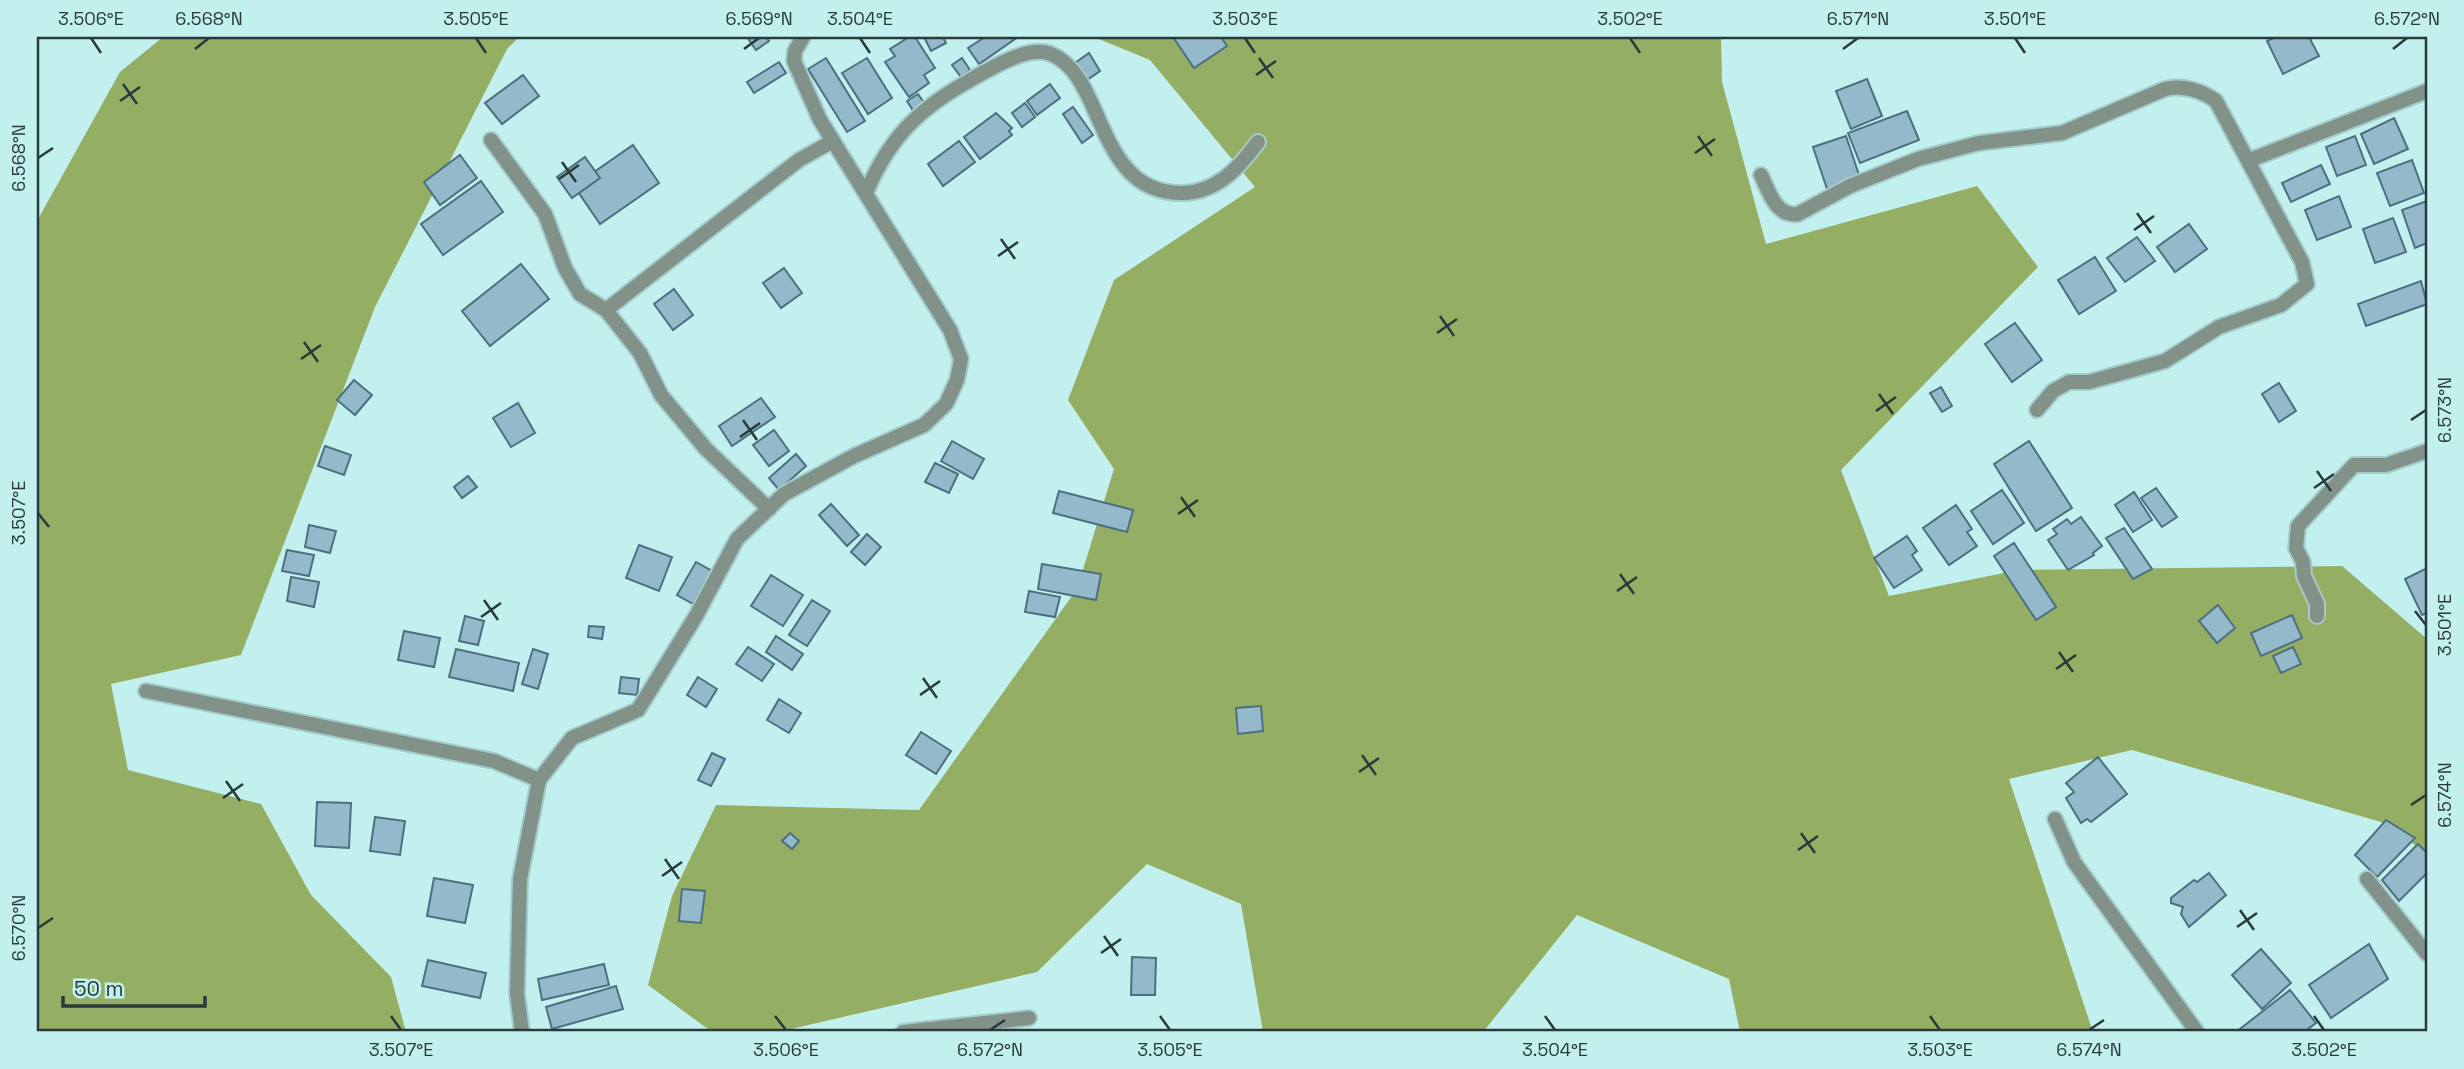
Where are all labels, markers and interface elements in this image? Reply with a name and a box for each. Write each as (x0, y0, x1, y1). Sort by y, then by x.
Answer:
text: 3.506°E (58, 7, 124, 30)
text: 6.568°N (175, 7, 243, 30)
text: 3.505°E (443, 7, 509, 30)
text: 6.569°N (725, 7, 793, 30)
text: 3.504°E (827, 7, 893, 30)
text: 3.503°E (1212, 7, 1278, 30)
text: 3.502°E (1597, 7, 1663, 30)
text: 6.571°N (1827, 7, 1889, 30)
text: 3.501°E (1984, 7, 2046, 30)
text: 6.572°N (2374, 7, 2440, 30)
text: 6.568°N (7, 124, 30, 192)
text: 6.573°N (2433, 377, 2456, 443)
text: 3.507°E (7, 481, 30, 545)
text: 3.501°E (2433, 594, 2456, 656)
text: 6.574°N (2433, 762, 2456, 828)
text: 6.570°N (7, 895, 30, 961)
scale bar (63, 964, 205, 1008)
text: 50 m (74, 975, 124, 1002)
text: 3.507°E (369, 1038, 433, 1061)
text: 3.506°E (753, 1038, 819, 1061)
text: 6.572°N (957, 1038, 1023, 1061)
text: 3.505°E (1137, 1038, 1203, 1061)
text: 3.504°E (1522, 1038, 1588, 1061)
text: 3.503°E (1907, 1038, 1973, 1061)
text: 6.574°N (2056, 1038, 2122, 1061)
text: 3.502°E (2291, 1038, 2357, 1061)

